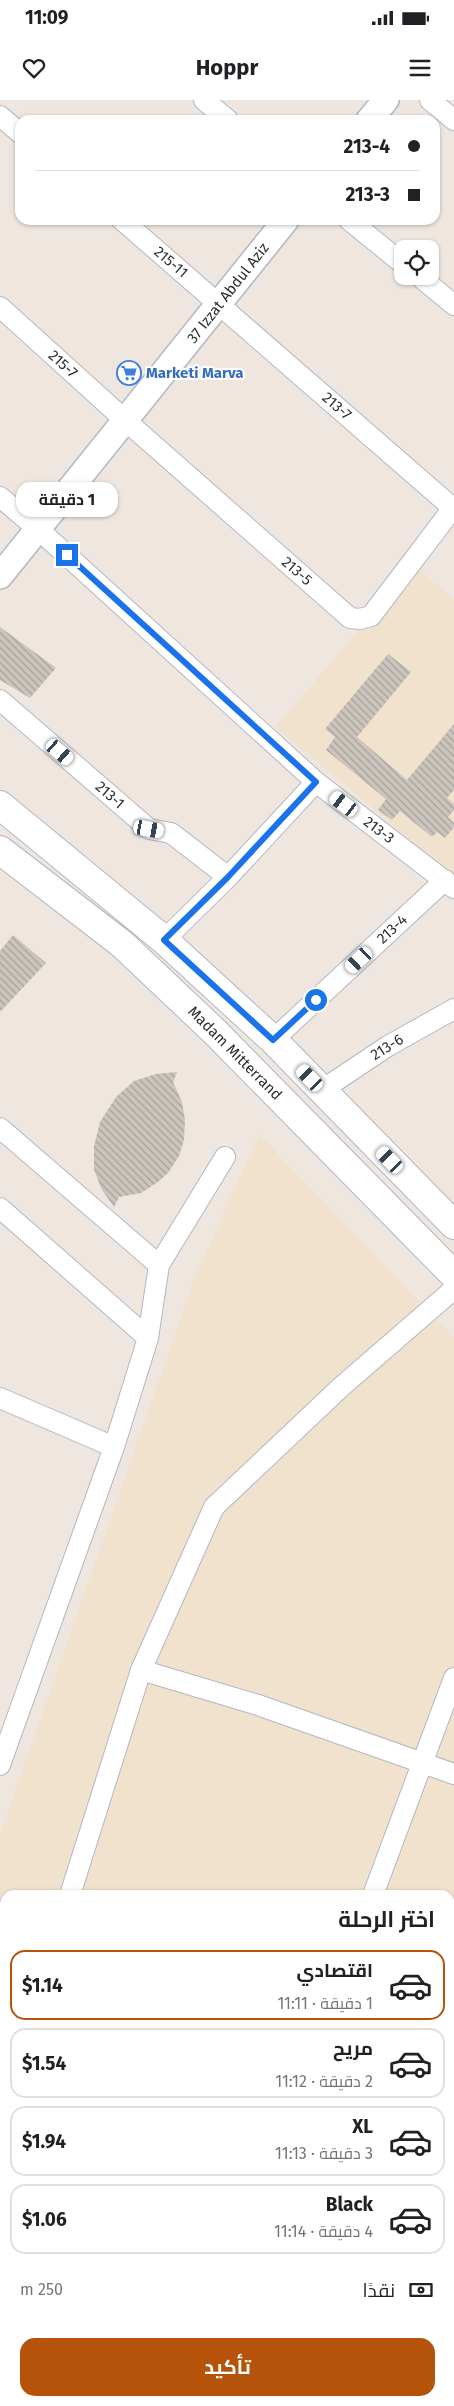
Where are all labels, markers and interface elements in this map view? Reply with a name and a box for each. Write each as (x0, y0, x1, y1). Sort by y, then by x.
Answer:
text: 11:09 (25, 6, 68, 29)
icon: heart (20, 54, 48, 82)
text: Hoppr (196, 54, 258, 81)
icon: menu (406, 54, 434, 82)
text: 213-4 (344, 135, 390, 158)
text: 213-3 (345, 183, 390, 206)
street label: 37 Izzat Abdul Aziz (183, 239, 273, 347)
map controls (394, 240, 439, 285)
button: locate (394, 240, 439, 285)
street label: 215-11 (150, 243, 192, 281)
street label: 215-7 (45, 346, 81, 382)
supermarket icon: Marketi Marva (116, 360, 142, 386)
place label: Marketi Marva (146, 364, 244, 382)
street label: 213-7 (319, 388, 356, 424)
callout: 1 دقيقة (16, 482, 118, 518)
text: 1 دقيقة (39, 490, 95, 509)
route end (56, 544, 78, 566)
street label: 213-5 (278, 553, 316, 589)
car (43, 736, 76, 768)
street label: 213-1 (92, 778, 128, 812)
car (327, 789, 360, 819)
street label: 213-3 (360, 813, 398, 847)
car (132, 819, 165, 839)
street label: 213-4 (373, 911, 411, 947)
car (342, 944, 375, 976)
route start (305, 989, 327, 1011)
street label: Madam Mitterrand (184, 1002, 286, 1104)
street label: 213-6 (367, 1030, 407, 1064)
car (294, 1062, 325, 1094)
car (374, 1144, 405, 1176)
text: اختر الرحلة (338, 1906, 435, 1933)
text: اقتصادي (297, 1959, 373, 1982)
icon: car (388, 1963, 433, 2008)
text: $1.14 (22, 1974, 63, 1997)
text: 1 دقيقة · 11:11 (277, 1994, 373, 2013)
text: مريح (333, 2037, 373, 2060)
icon: car (388, 2041, 433, 2086)
text: $1.54 (22, 2052, 66, 2075)
text: 2 دقيقة · 11:12 (275, 2072, 373, 2091)
text: XL (352, 2115, 373, 2138)
icon: car (388, 2119, 433, 2164)
text: $1.94 (22, 2130, 66, 2153)
text: 3 دقيقة · 11:13 (275, 2144, 373, 2163)
text: Black (326, 2193, 373, 2216)
icon: car (388, 2197, 433, 2242)
text: $1.06 (22, 2208, 67, 2231)
text: 4 دقيقة · 11:14 (274, 2222, 373, 2241)
icon: cash (407, 2276, 435, 2304)
text: نقدًا (363, 2279, 395, 2302)
text: 250 m (20, 2280, 63, 2299)
button: تأكيد (20, 2338, 435, 2396)

